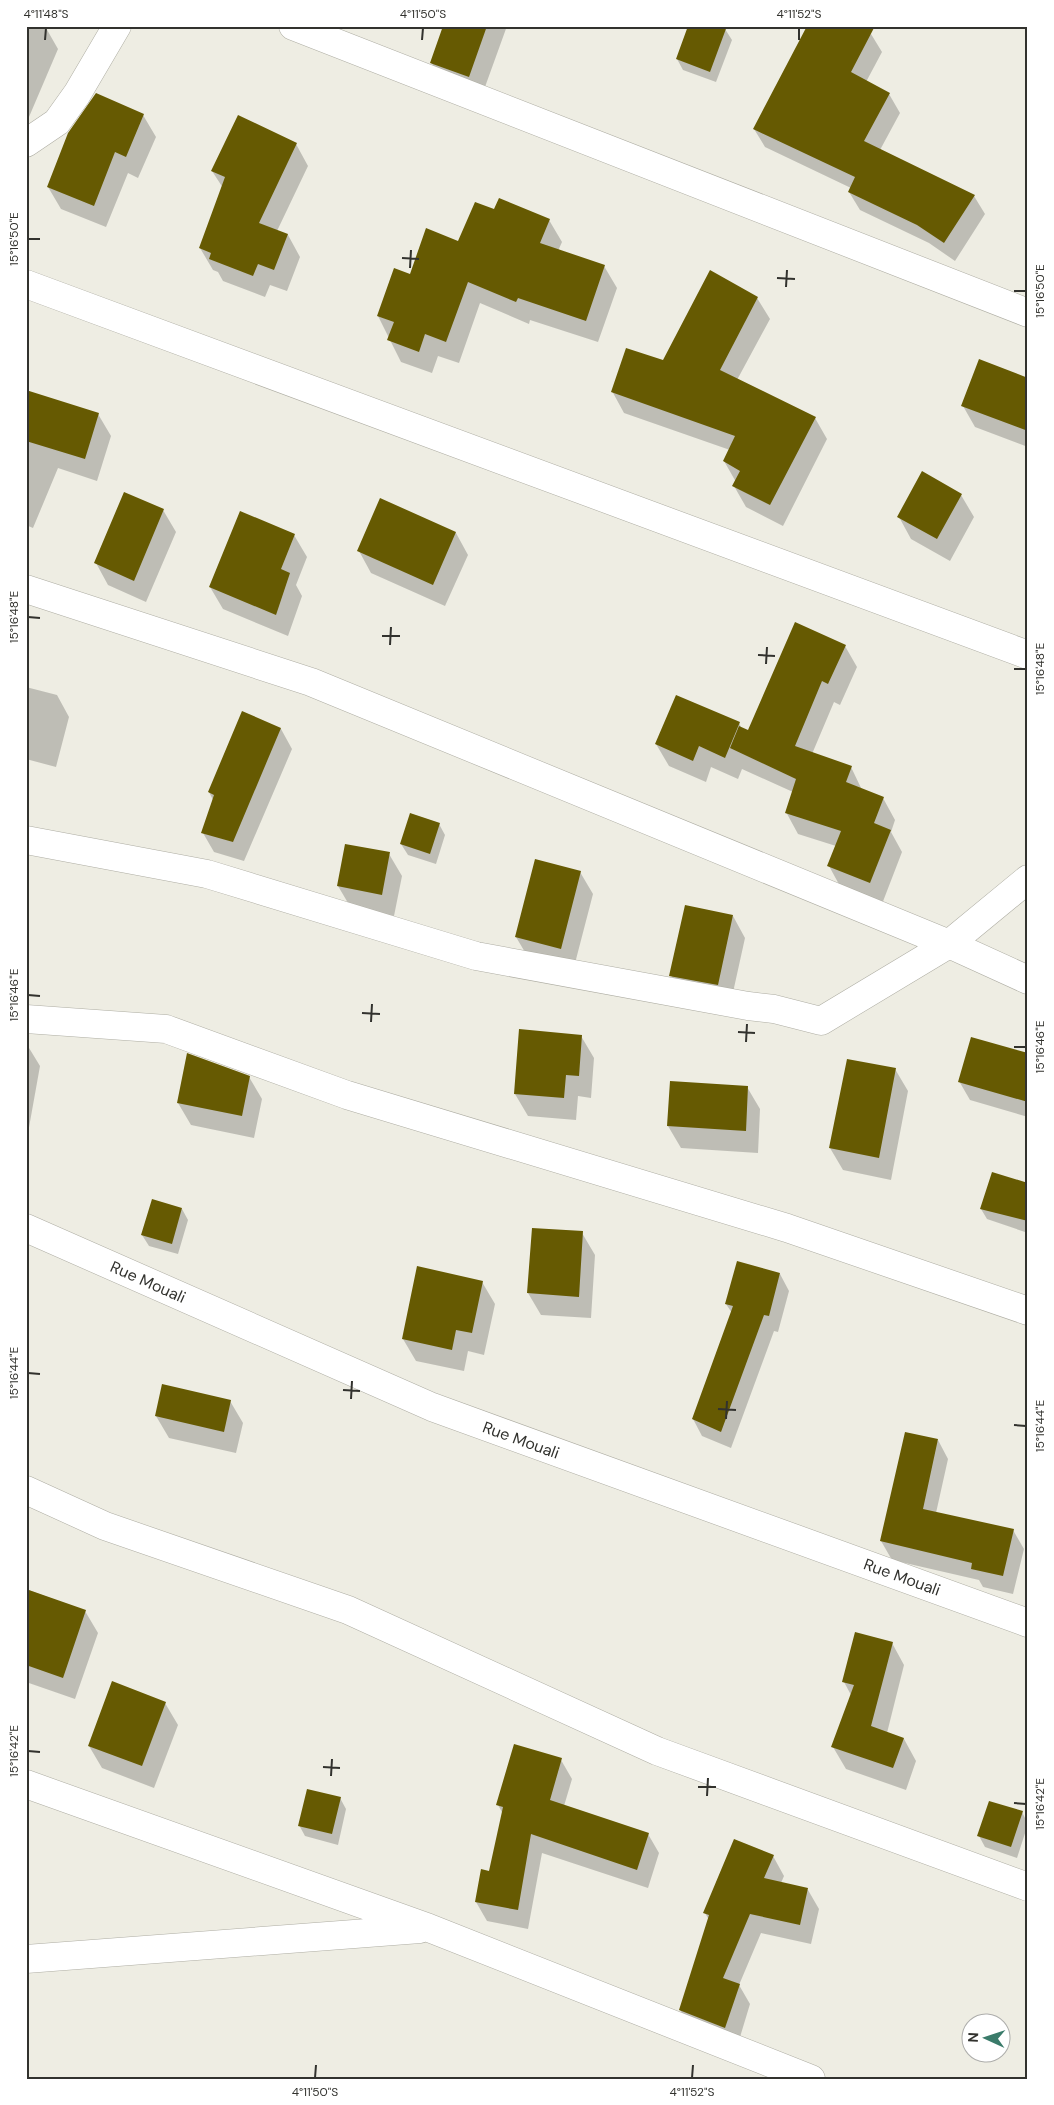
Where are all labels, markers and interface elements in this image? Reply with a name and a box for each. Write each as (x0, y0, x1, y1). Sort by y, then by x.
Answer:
text: 4°11'48"S (23, 6, 69, 22)
text: 4°11'50"S (400, 6, 446, 22)
text: 4°11'52"S (777, 6, 821, 22)
text: 15°16'50"E (6, 212, 22, 266)
text: 15°16'50"E (1032, 264, 1048, 318)
text: 15°16'48"E (6, 590, 22, 643)
text: 15°16'48"E (1032, 642, 1048, 695)
text: 15°16'46"E (6, 968, 22, 1021)
text: 15°16'46"E (1032, 1020, 1048, 1073)
street label: Rue Mouali (107, 1256, 189, 1308)
text: 15°16'44"E (6, 1346, 22, 1399)
text: 15°16'44"E (1032, 1399, 1048, 1452)
street label: Rue Mouali (480, 1416, 562, 1464)
street label: Rue Mouali (861, 1553, 943, 1601)
text: 15°16'42"E (6, 1725, 22, 1777)
text: 15°16'42"E (1032, 1778, 1048, 1830)
north arrow (962, 2012, 1012, 2062)
text: N (964, 2032, 982, 2043)
text: 4°11'50"S (292, 2084, 338, 2100)
text: 4°11'52"S (670, 2084, 714, 2100)

